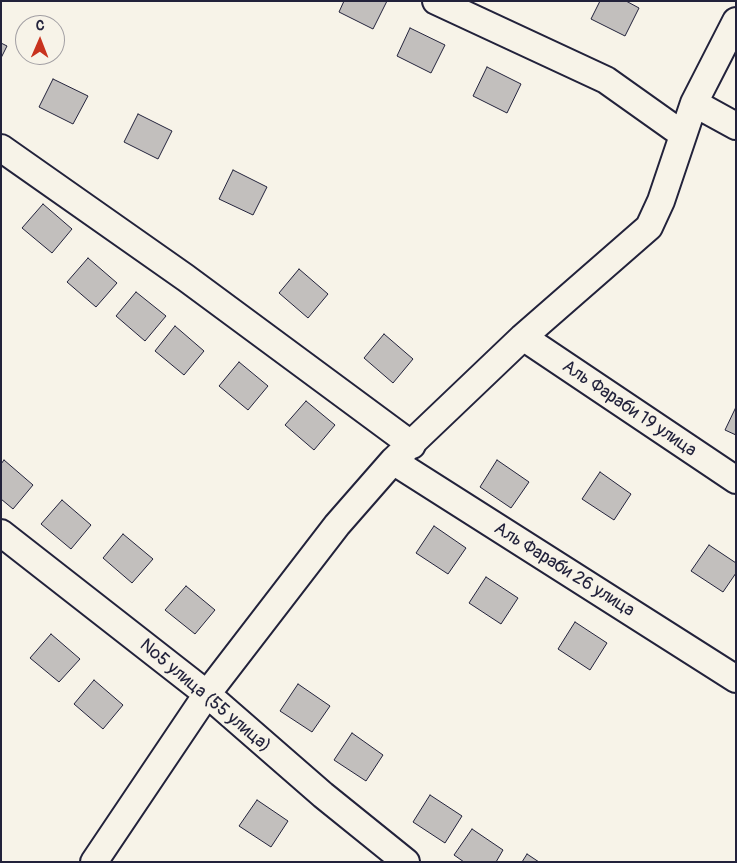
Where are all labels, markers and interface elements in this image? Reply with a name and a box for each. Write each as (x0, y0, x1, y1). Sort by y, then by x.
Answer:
north arrow (15, 15, 65, 65)
text: С (36, 17, 45, 34)
street label: Аль Фараби 19 улица (558, 356, 700, 462)
street label: Аль Фараби 26 улица (490, 518, 638, 622)
street label: №5 улица (55 улица) (135, 635, 275, 757)

